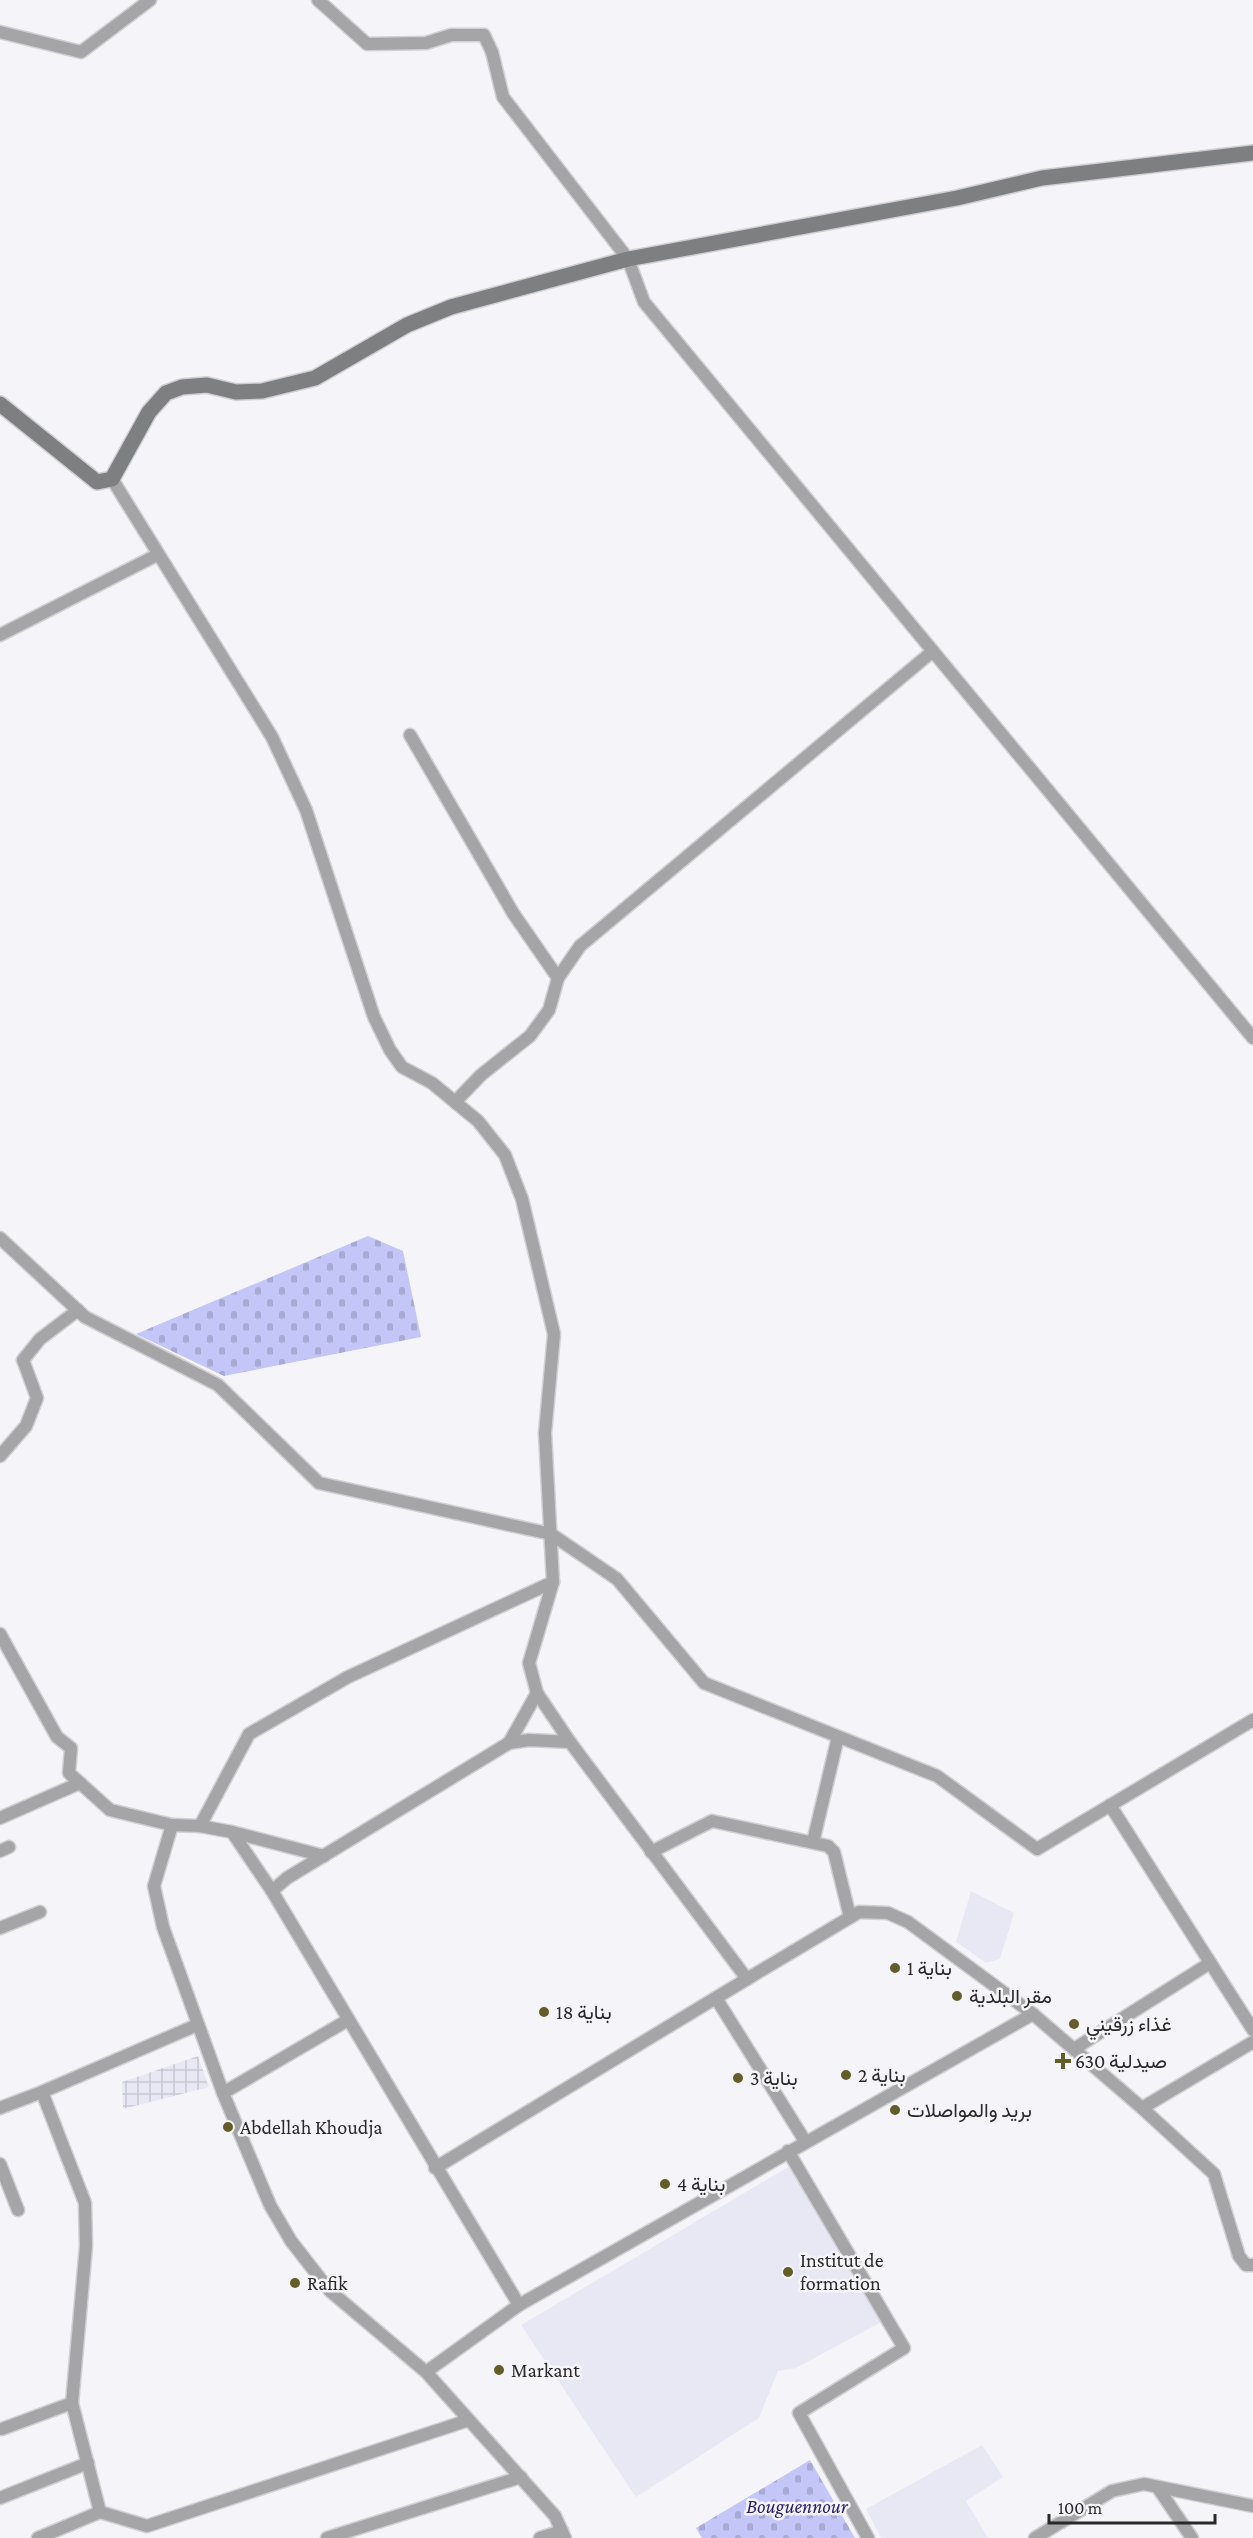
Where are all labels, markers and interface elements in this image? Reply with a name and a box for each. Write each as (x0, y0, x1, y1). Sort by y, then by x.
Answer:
place label: بناية 1 (907, 1957, 952, 1980)
marker: بناية 1 (888, 1961, 902, 1975)
place label: مقر البلدية (969, 1985, 1052, 2009)
marker: مقر البلدية (950, 1989, 964, 2003)
place label: بناية 18 (556, 2001, 612, 2024)
marker: بناية 18 (537, 2005, 551, 2019)
place label: غذاء زرقيني (1086, 2013, 1172, 2041)
marker: غذاء زرقيني (1067, 2017, 1081, 2031)
place label: صيدلية 630 (1075, 2050, 1167, 2073)
marker: صيدلية 630 (1056, 2054, 1070, 2068)
place label: بناية 2 (858, 2064, 906, 2087)
place label: بناية 3 (750, 2067, 798, 2090)
marker: بناية 2 (839, 2068, 853, 2082)
marker: بناية 3 (731, 2071, 745, 2085)
place label: بريد والمواصلات (907, 2099, 1032, 2123)
marker: بريد والمواصلات (888, 2103, 902, 2117)
place label: Abdellah Khoudja (240, 2116, 383, 2139)
marker: Abdellah Khoudja (221, 2120, 235, 2134)
place label: بناية 4 (677, 2173, 725, 2196)
marker: بناية 4 (658, 2177, 672, 2191)
place label: Institut de formation (800, 2249, 884, 2294)
marker: Institut de formation (781, 2265, 795, 2279)
place label: Rafik (307, 2272, 348, 2294)
marker: Rafik (288, 2276, 302, 2290)
place label: Markant (511, 2359, 580, 2381)
marker: Markant (492, 2363, 506, 2377)
scale bar (1049, 2487, 1216, 2525)
park label: Bouguennour (746, 2495, 849, 2518)
text: 100 m (1058, 2498, 1103, 2518)

